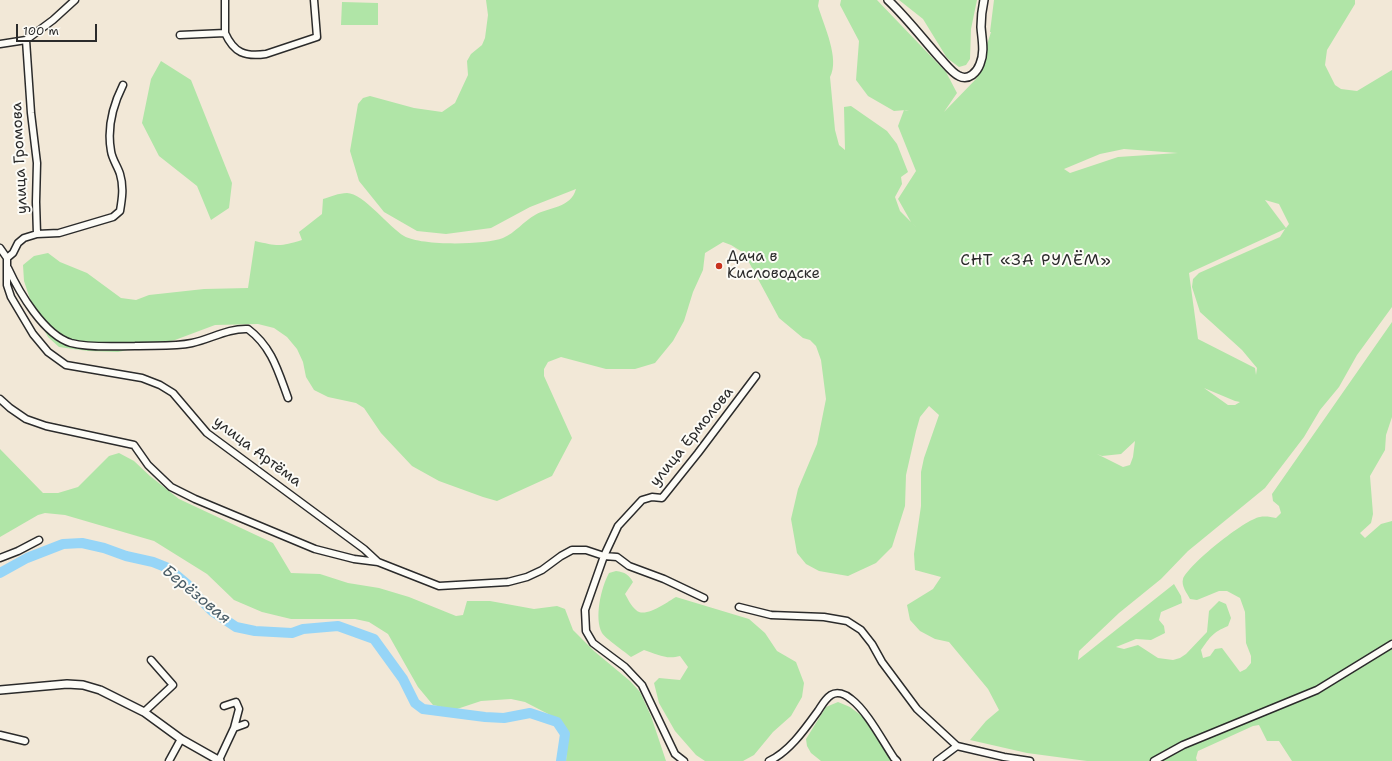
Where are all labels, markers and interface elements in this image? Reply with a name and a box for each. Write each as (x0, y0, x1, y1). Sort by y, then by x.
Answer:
scale bar (18, 16, 99, 42)
text: 100 m (23, 23, 59, 39)
street label: улица Громова (8, 102, 32, 214)
place label: Дача в Кисловодске (727, 248, 820, 283)
district label: СНТ «ЗА РУЛЁМ» (960, 251, 1112, 271)
marker: Дача в Кисловодске (714, 261, 724, 271)
street label: улица Ермолова (646, 384, 738, 490)
street label: улица Артёма (209, 413, 305, 491)
water label: Берёзовая (158, 562, 234, 628)

